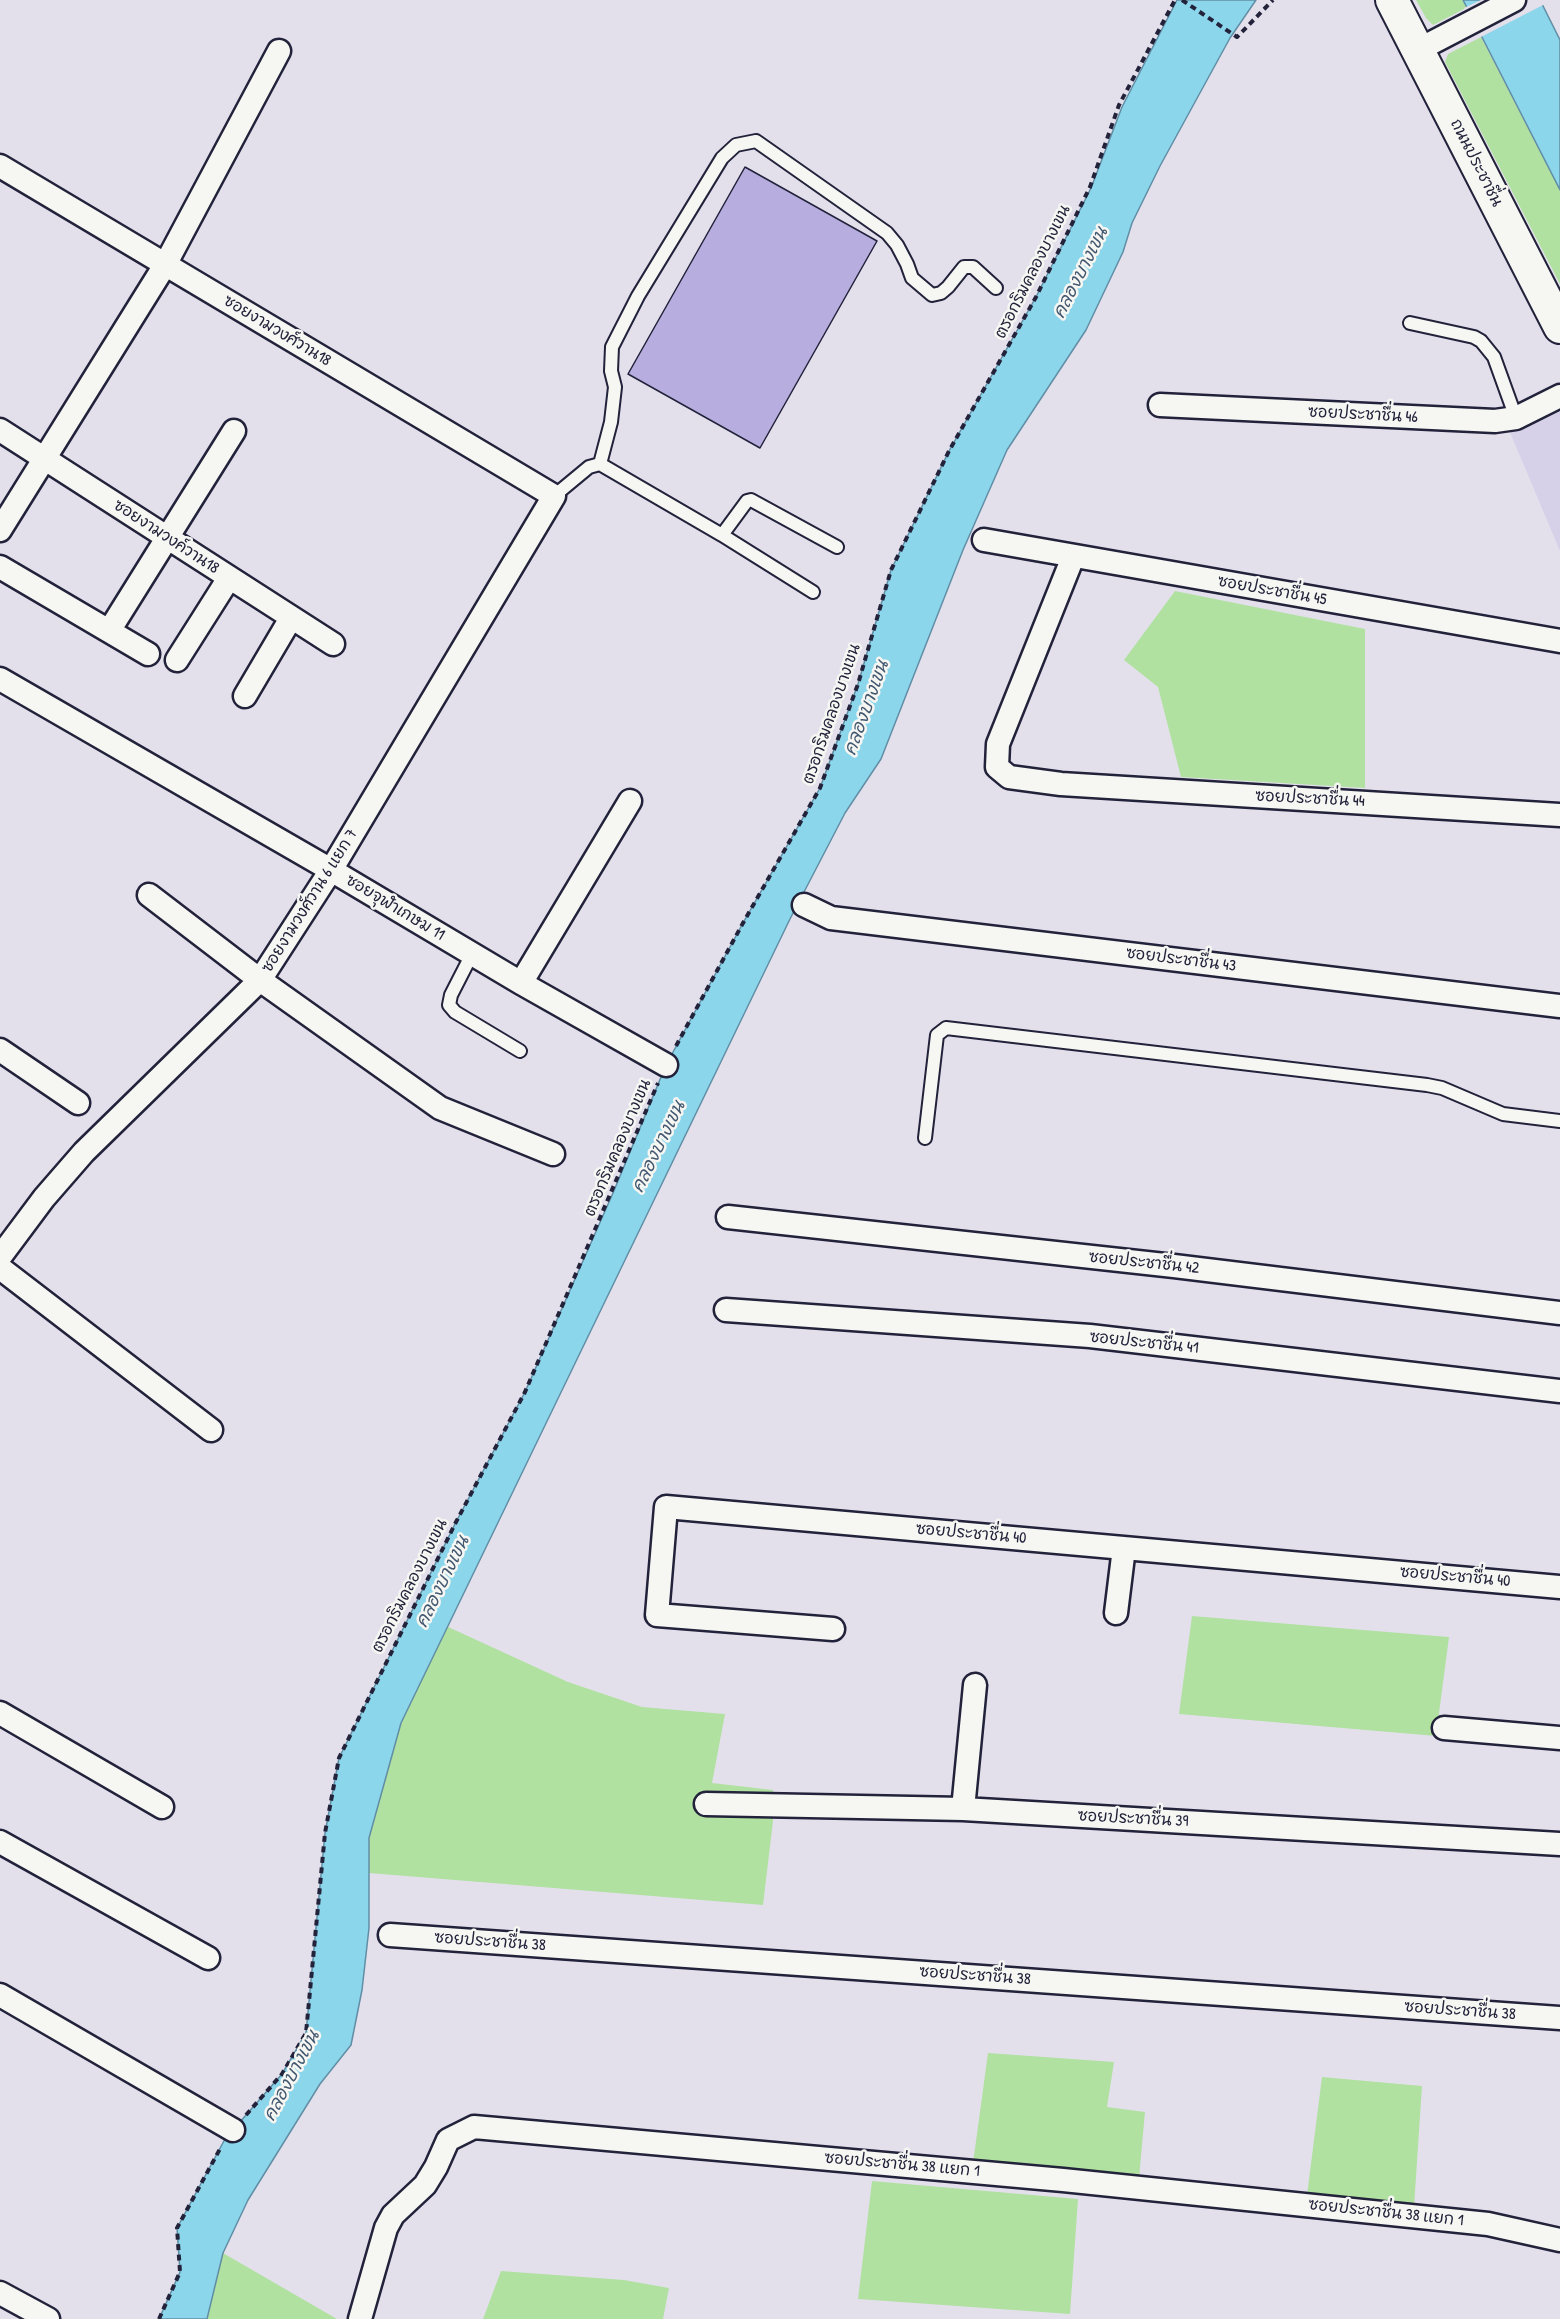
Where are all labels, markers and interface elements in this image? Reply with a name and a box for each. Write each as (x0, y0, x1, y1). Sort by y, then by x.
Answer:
street label: ถนนประชาชื่น (1446, 116, 1506, 210)
street label: ตรอกริมคลองบางเขน (991, 202, 1075, 342)
water label: คลองบางเขน (1049, 224, 1113, 322)
street label: ซอยงามวงศ์วาน18 (220, 291, 334, 371)
street label: ซอยประชาชื่น 46 (1308, 403, 1418, 427)
street label: ซอยงามวงค์วาน18 (110, 496, 222, 578)
street label: ซอยประชาชื่น 45 (1216, 572, 1328, 610)
street label: ตรอกริมคลองบางเขน (799, 641, 865, 787)
water label: คลองบางเขน (840, 658, 894, 758)
street label: ซอยประชาชื่น 44 (1255, 787, 1365, 811)
street label: ซอยงามวงศ์วาน 6 แยก 7 (258, 826, 362, 976)
street label: ซอยจุฬาเกษม 11 (342, 871, 448, 945)
street label: ซอยประชาชื่น 43 (1125, 944, 1237, 976)
street label: ตรอกริมคลองบางเขน (580, 1077, 656, 1219)
water label: คลองบางเขน (628, 1098, 690, 1196)
street label: ซอยประชาชื่น 42 (1088, 1248, 1200, 1278)
street label: ซอยประชาชื่น 41 (1089, 1328, 1199, 1358)
street label: ตรอกริมคลองบางเขน (368, 1516, 452, 1656)
street label: ซอยประชาชื่น 40 (915, 1520, 1027, 1548)
water label: คลองบางเขน (412, 1533, 474, 1631)
street label: ซอยประชาชื่น 40 (1399, 1563, 1511, 1591)
street label: ซอยประชาชื่น 39 (1077, 1807, 1189, 1831)
street label: ซอยประชาชื่น 38 (434, 1929, 546, 1955)
street label: ซอยประชาชื่น 38 (919, 1963, 1031, 1989)
street label: ซอยประชาชื่น 38 (1404, 1998, 1516, 2024)
water label: คลองบางเขน (259, 2027, 325, 2125)
street label: ซอยประชาชื่น 38 แยก 1 (824, 2149, 980, 2181)
street label: ซอยประชาชื่น 38 แยก 1 (1308, 2195, 1464, 2231)

